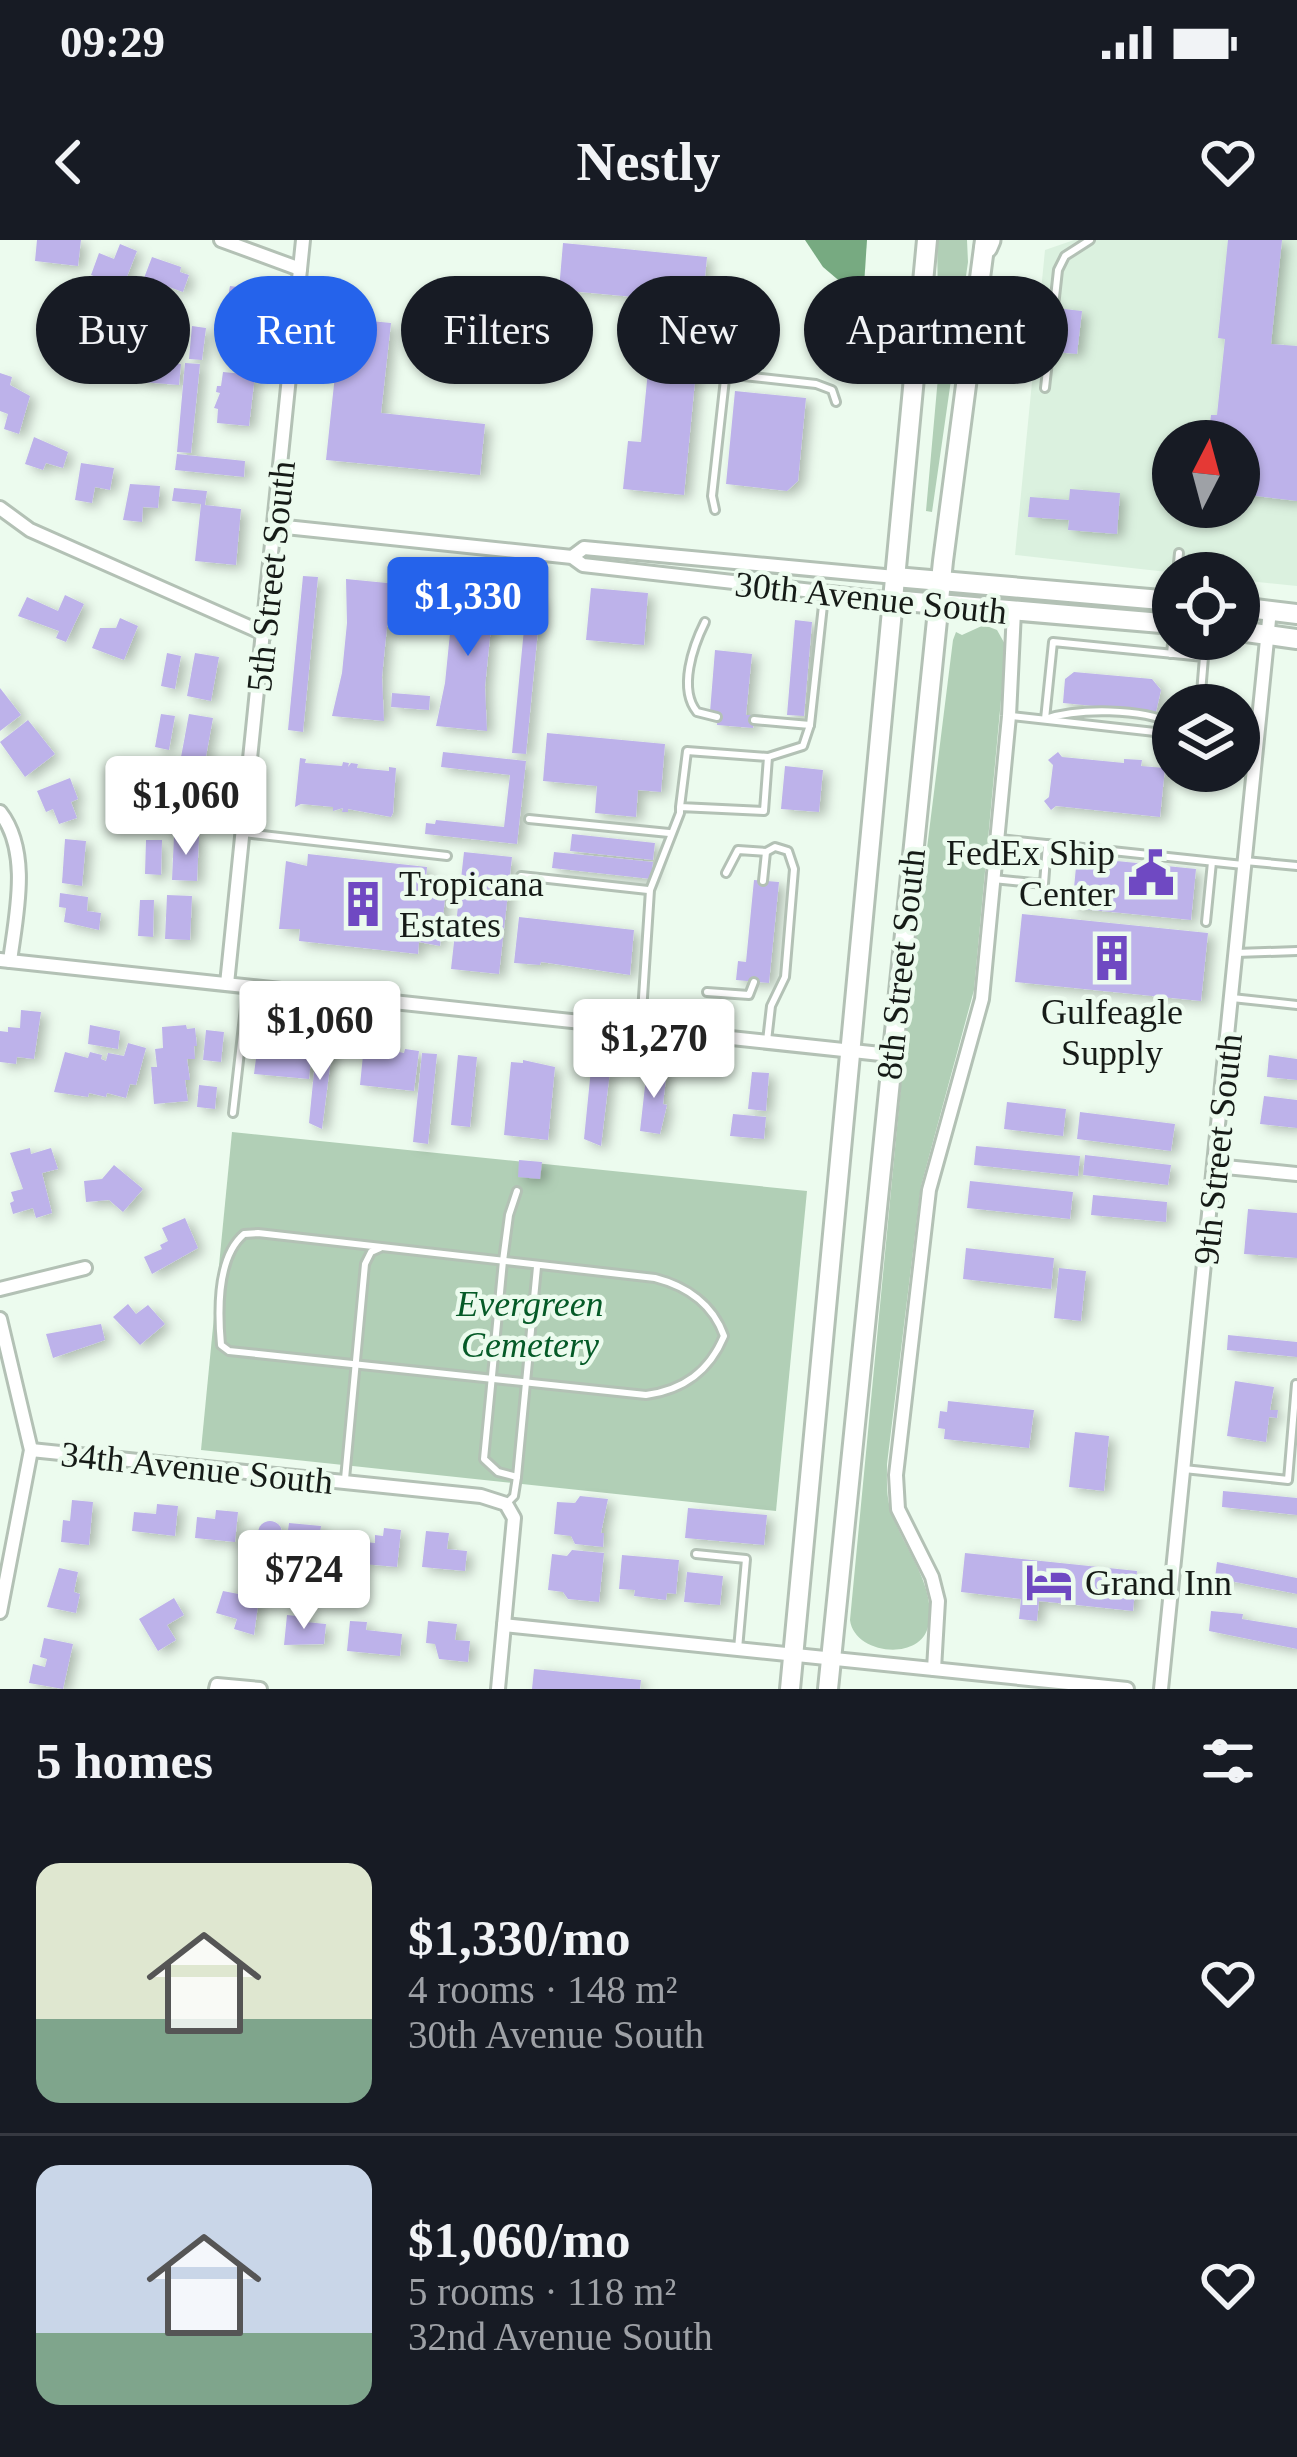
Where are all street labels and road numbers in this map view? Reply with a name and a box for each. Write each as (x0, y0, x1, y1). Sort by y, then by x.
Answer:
street label: 5th Street South (239, 459, 303, 694)
street label: 30th Avenue South (733, 564, 1009, 632)
street label: 8th Street South (869, 847, 933, 1082)
street label: 9th Street South (1186, 1032, 1250, 1267)
street label: 34th Avenue South (59, 1434, 335, 1502)

